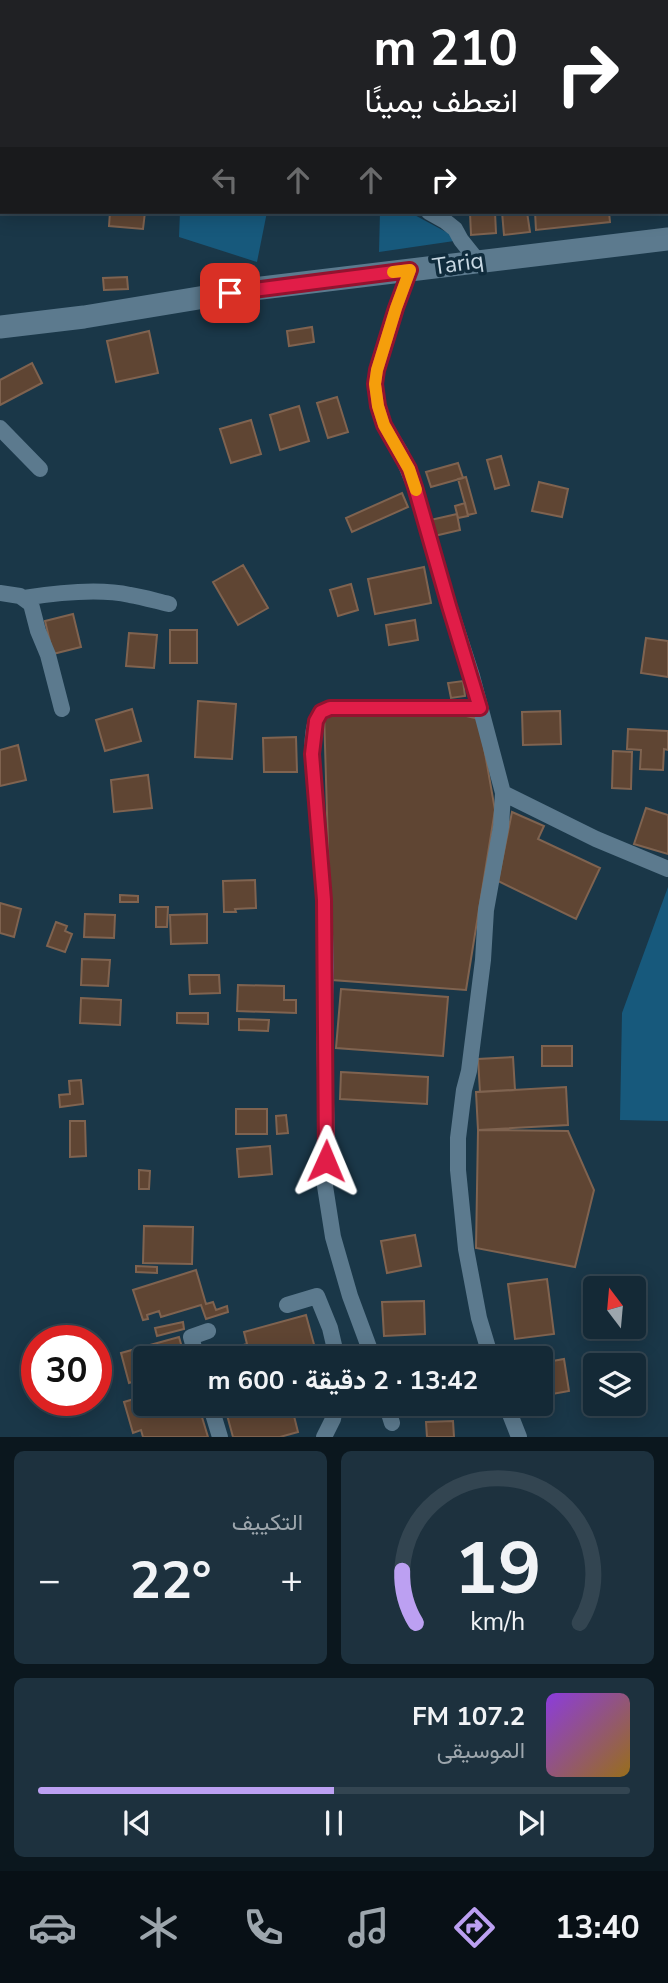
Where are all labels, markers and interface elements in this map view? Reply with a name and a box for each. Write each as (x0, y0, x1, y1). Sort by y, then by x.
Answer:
text: 210 m (374, 15, 518, 82)
icon: right (542, 28, 633, 119)
text: انعطف يمينًا (365, 80, 518, 123)
icon: left (206, 161, 244, 199)
icon: ahead (279, 161, 317, 199)
icon: ahead (352, 161, 390, 199)
icon: right (425, 161, 463, 199)
street label: Tariq (431, 245, 486, 282)
pin (200, 263, 260, 323)
icon: arrive (211, 274, 249, 312)
position arrow (289, 1124, 363, 1198)
north arrow (583, 1276, 646, 1339)
map controls (583, 1276, 646, 1416)
speed limit sign: 30 (21, 1325, 112, 1416)
button: layers (583, 1353, 646, 1416)
text: 13:42 · 2 دقيقة · 600 m (208, 1363, 478, 1398)
text: التكييف (232, 1507, 303, 1538)
text: 19 (454, 1520, 541, 1620)
text: 22° (129, 1545, 212, 1616)
text: − (38, 1555, 61, 1606)
text: + (280, 1555, 303, 1606)
text: km/h (470, 1605, 525, 1639)
text: 107.2 FM (412, 1699, 525, 1734)
text: الموسيقى (437, 1735, 525, 1766)
icon: previous (118, 1804, 156, 1842)
icon: pause (315, 1804, 353, 1842)
icon: next (512, 1804, 550, 1842)
icon: car (28, 1903, 77, 1952)
icon: climate (134, 1903, 183, 1952)
icon: phone (239, 1903, 288, 1952)
icon: music (344, 1903, 393, 1952)
icon: directions (450, 1903, 499, 1952)
text: 13:40 (555, 1906, 640, 1949)

